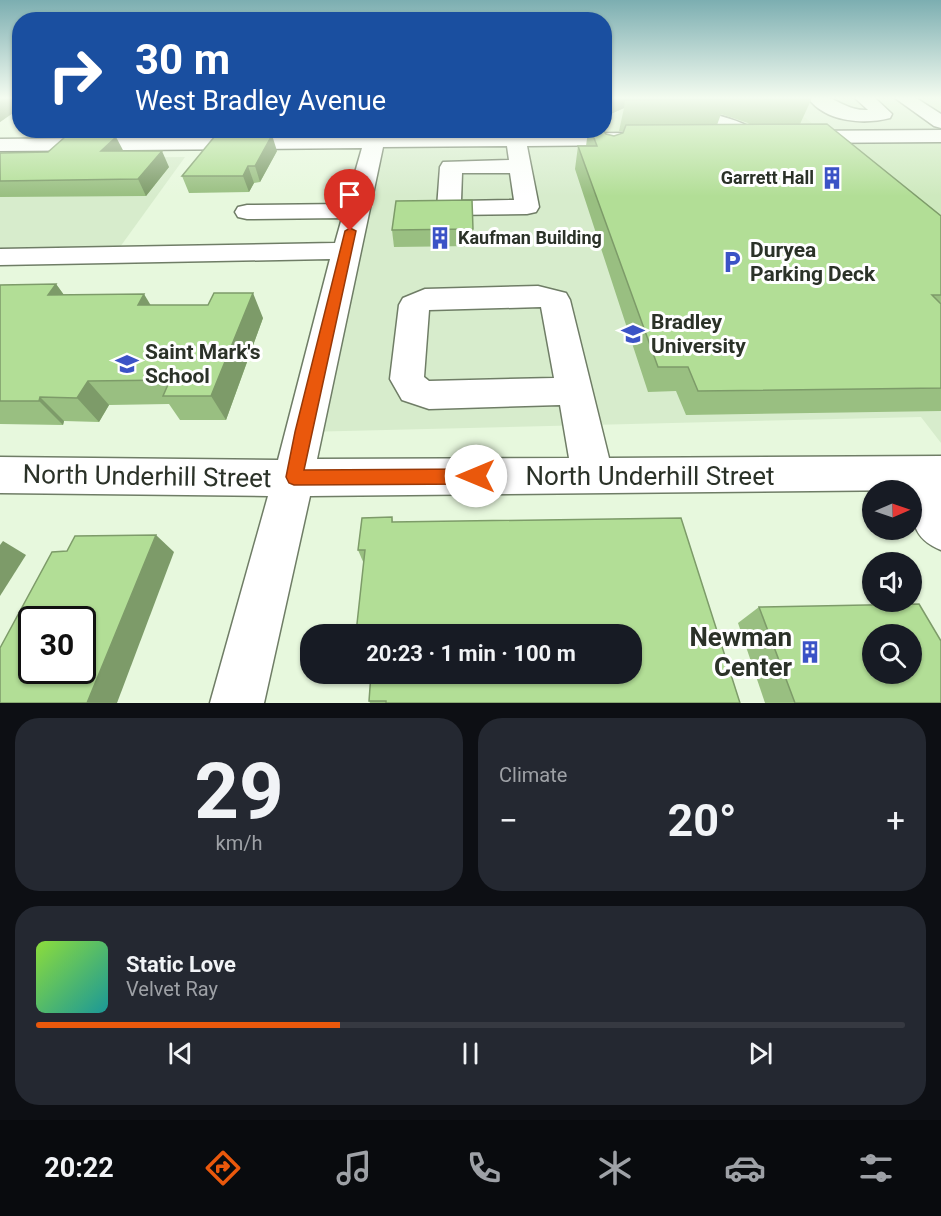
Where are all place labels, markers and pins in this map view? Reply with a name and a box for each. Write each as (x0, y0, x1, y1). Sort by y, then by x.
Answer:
building icon: Garrett Hall (819, 165, 845, 191)
place label: Garrett Hall (721, 167, 814, 188)
pin (324, 169, 375, 231)
building icon: Kaufman Building (427, 225, 453, 251)
place label: Kaufman Building (458, 227, 602, 248)
place label: Duryea Parking Deck (750, 238, 876, 286)
parking icon: Duryea Parking Deck (719, 249, 745, 275)
place label: Bradley University (651, 310, 746, 358)
school or university icon: Bradley University (620, 321, 646, 347)
place label: Saint Mark's School (145, 340, 261, 388)
school or university icon: Saint Mark's School (114, 351, 140, 377)
place label: Newman Center (690, 622, 792, 682)
building icon: Newman Center (797, 639, 823, 665)

